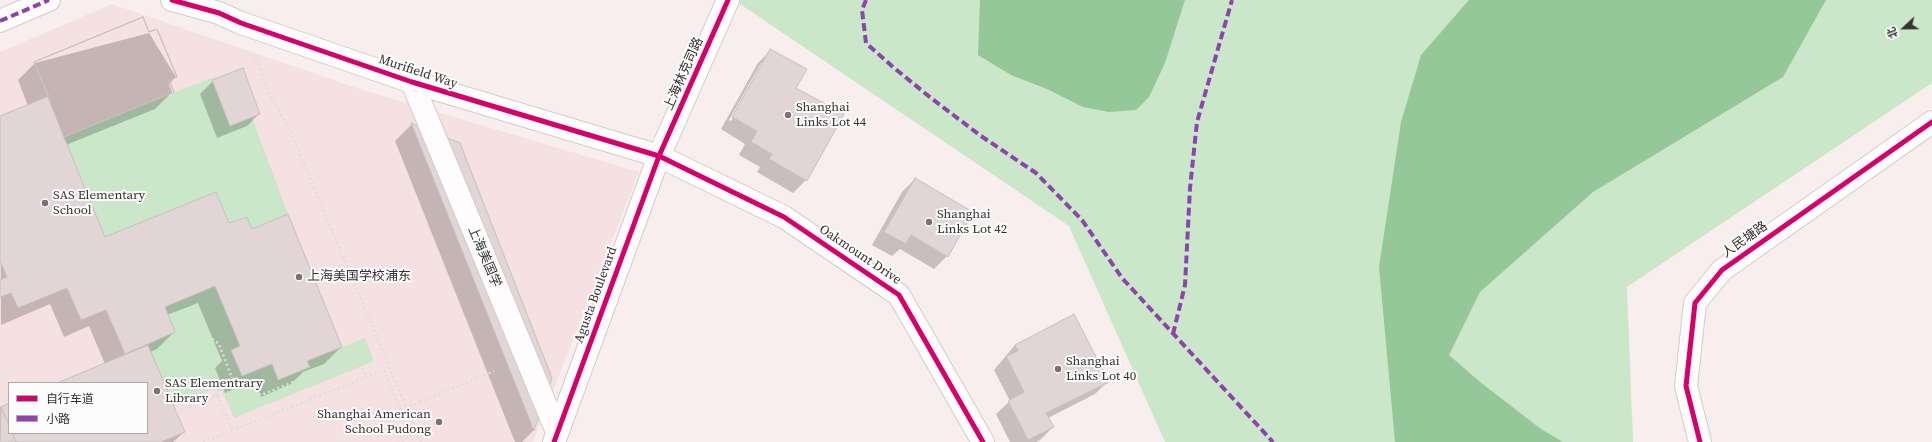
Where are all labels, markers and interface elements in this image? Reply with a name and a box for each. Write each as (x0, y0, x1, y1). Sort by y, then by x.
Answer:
north arrow (1884, 8, 1924, 48)
text: 北 (1883, 25, 1901, 41)
street label: 上海林克司路 (661, 35, 707, 113)
street label: Murifield Way (377, 52, 459, 92)
place label: Shanghai Links Lot 44 (796, 100, 866, 131)
marker: Shanghai Links Lot 44 (783, 110, 793, 120)
place label: SAS Elementary School (53, 188, 145, 219)
marker: SAS Elementary School (40, 198, 50, 208)
place label: Shanghai Links Lot 42 (937, 207, 1007, 238)
marker: Shanghai Links Lot 42 (924, 217, 934, 227)
street label: 人民塘路 (1719, 219, 1771, 261)
street label: Oakmount Drive (816, 222, 904, 288)
street label: 上海美国学 (464, 224, 504, 290)
street label: Agusta Boulevard (571, 245, 621, 345)
place label: 上海美国学校浦东 (307, 269, 411, 285)
marker: 上海美国学校浦东 (294, 272, 304, 282)
place label: Shanghai Links Lot 40 (1066, 354, 1136, 385)
marker: Shanghai Links Lot 40 (1053, 364, 1063, 374)
place label: SAS Elementrary Library (165, 376, 263, 407)
legend (8, 382, 148, 434)
marker: SAS Elementrary Library (152, 386, 162, 396)
text: 自行车道 (46, 391, 94, 407)
place label: Shanghai American School Pudong (317, 407, 431, 438)
text: 小路 (46, 411, 70, 427)
marker: Shanghai American School Pudong (434, 417, 444, 427)

